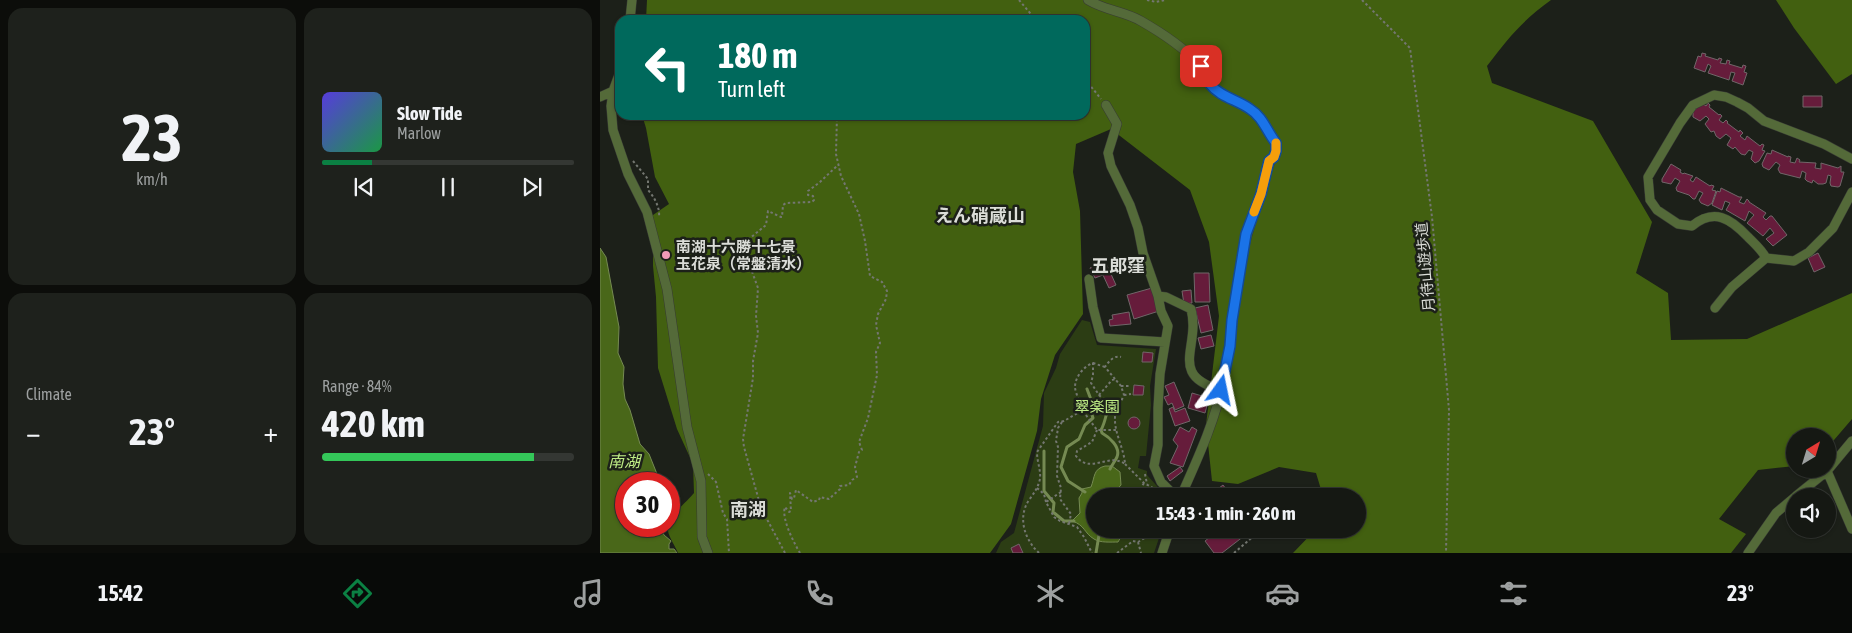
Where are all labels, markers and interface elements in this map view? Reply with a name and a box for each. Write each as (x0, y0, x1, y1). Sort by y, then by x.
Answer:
icon: left (635, 35, 700, 100)
text: 180 m (718, 35, 797, 75)
pin (1180, 45, 1222, 87)
icon: arrive (1187, 52, 1215, 80)
text: Turn left (718, 76, 785, 102)
text: 23 (121, 100, 183, 175)
text: Slow Tide (397, 102, 462, 124)
text: Marlow (397, 124, 441, 142)
text: km/h (136, 170, 168, 188)
icon: previous (350, 173, 378, 201)
icon: pause (434, 173, 462, 201)
icon: next (518, 173, 546, 201)
district label: えん硝蔵山 (935, 205, 1025, 226)
street label: 月待山遊歩道 (1413, 221, 1437, 313)
place label: 南湖十六勝十七景 玉花泉（常盤清水） (676, 238, 811, 272)
marker: 南湖十六勝十七景 玉花泉（常盤清水） (660, 249, 672, 261)
district label: 五郎窪 (1091, 255, 1145, 276)
position arrow (1194, 363, 1246, 415)
text: Range · 84% (322, 377, 392, 395)
text: Climate (26, 385, 72, 403)
park label: 翠楽園 (1074, 398, 1120, 415)
text: 420 km (322, 402, 425, 445)
text: 23° (129, 410, 175, 453)
text: − (26, 416, 41, 448)
text: + (263, 416, 278, 448)
north arrow (1786, 428, 1836, 478)
map controls (1786, 428, 1836, 538)
water label: 南湖 (608, 452, 643, 470)
speed limit sign: 30 (615, 472, 680, 537)
button: sound (1786, 488, 1836, 538)
district label: 南湖 (730, 499, 766, 520)
text: 15:43 · 1 min · 260 m (1156, 502, 1296, 524)
icon: directions (340, 576, 375, 611)
icon: music (571, 576, 606, 611)
icon: phone (802, 576, 837, 611)
icon: climate (1033, 576, 1068, 611)
icon: car (1265, 576, 1300, 611)
icon: filters (1496, 576, 1531, 611)
text: 15:42 (98, 580, 143, 606)
text: 23° (1727, 580, 1754, 606)

